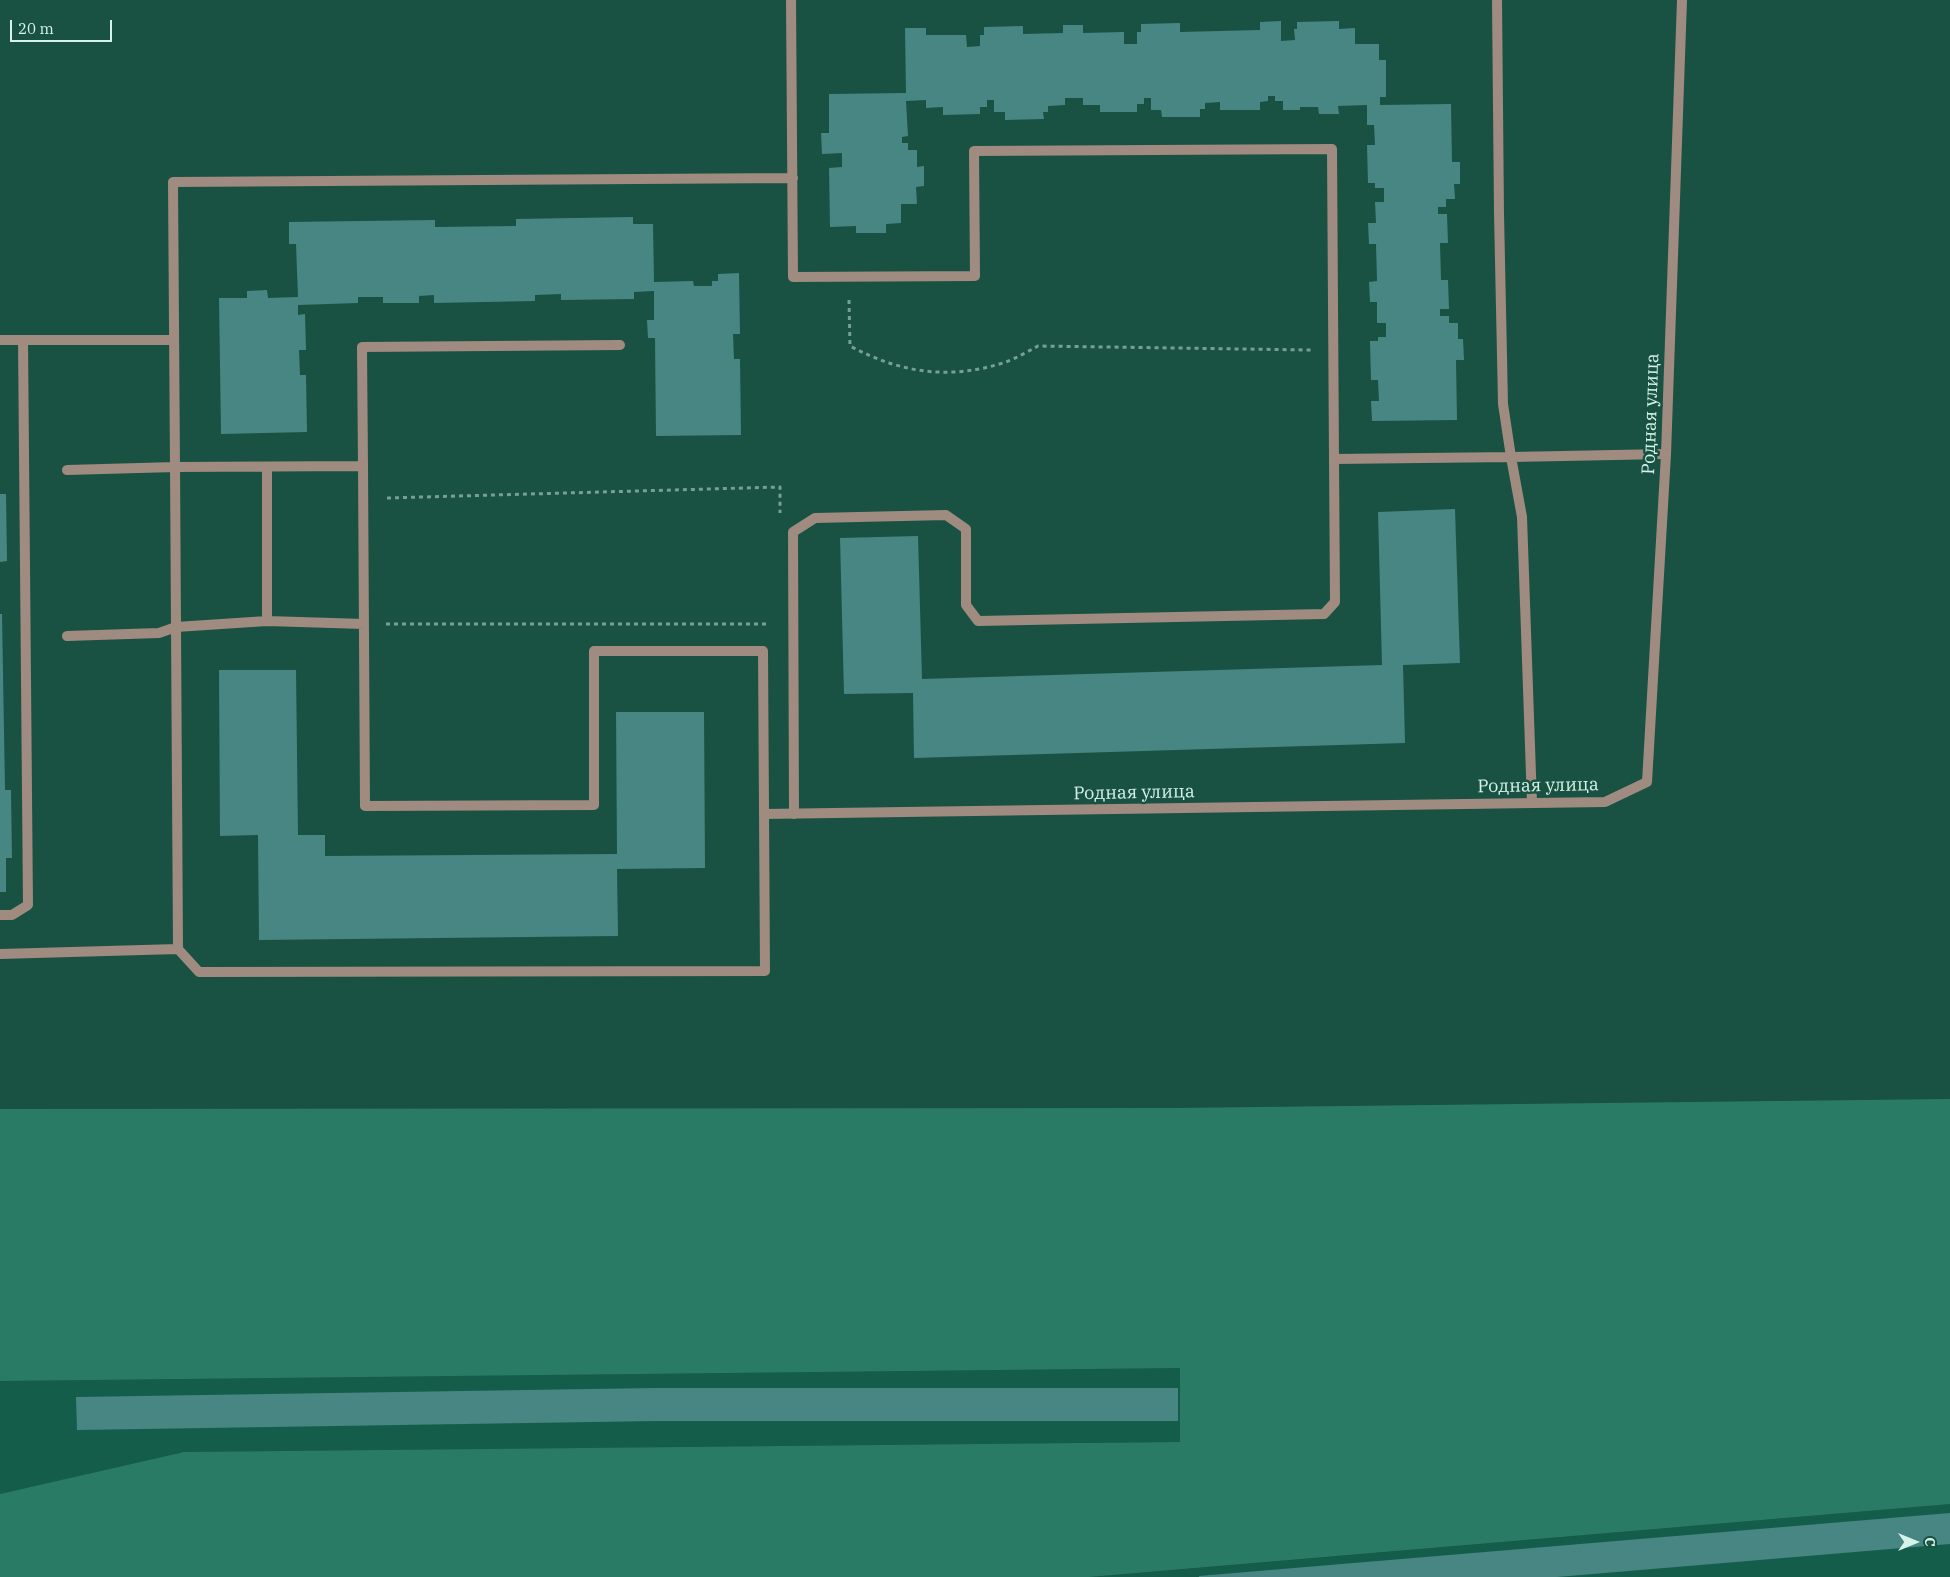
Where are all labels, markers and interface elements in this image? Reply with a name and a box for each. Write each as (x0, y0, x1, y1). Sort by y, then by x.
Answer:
scale bar (12, 10, 115, 42)
text: 20 m (18, 19, 54, 38)
street label: Родная улица (1638, 353, 1664, 475)
street label: Родная улица (1477, 774, 1599, 798)
street label: Родная улица (1073, 781, 1195, 805)
north arrow (1890, 1517, 1940, 1567)
text: С (1921, 1537, 1939, 1547)

